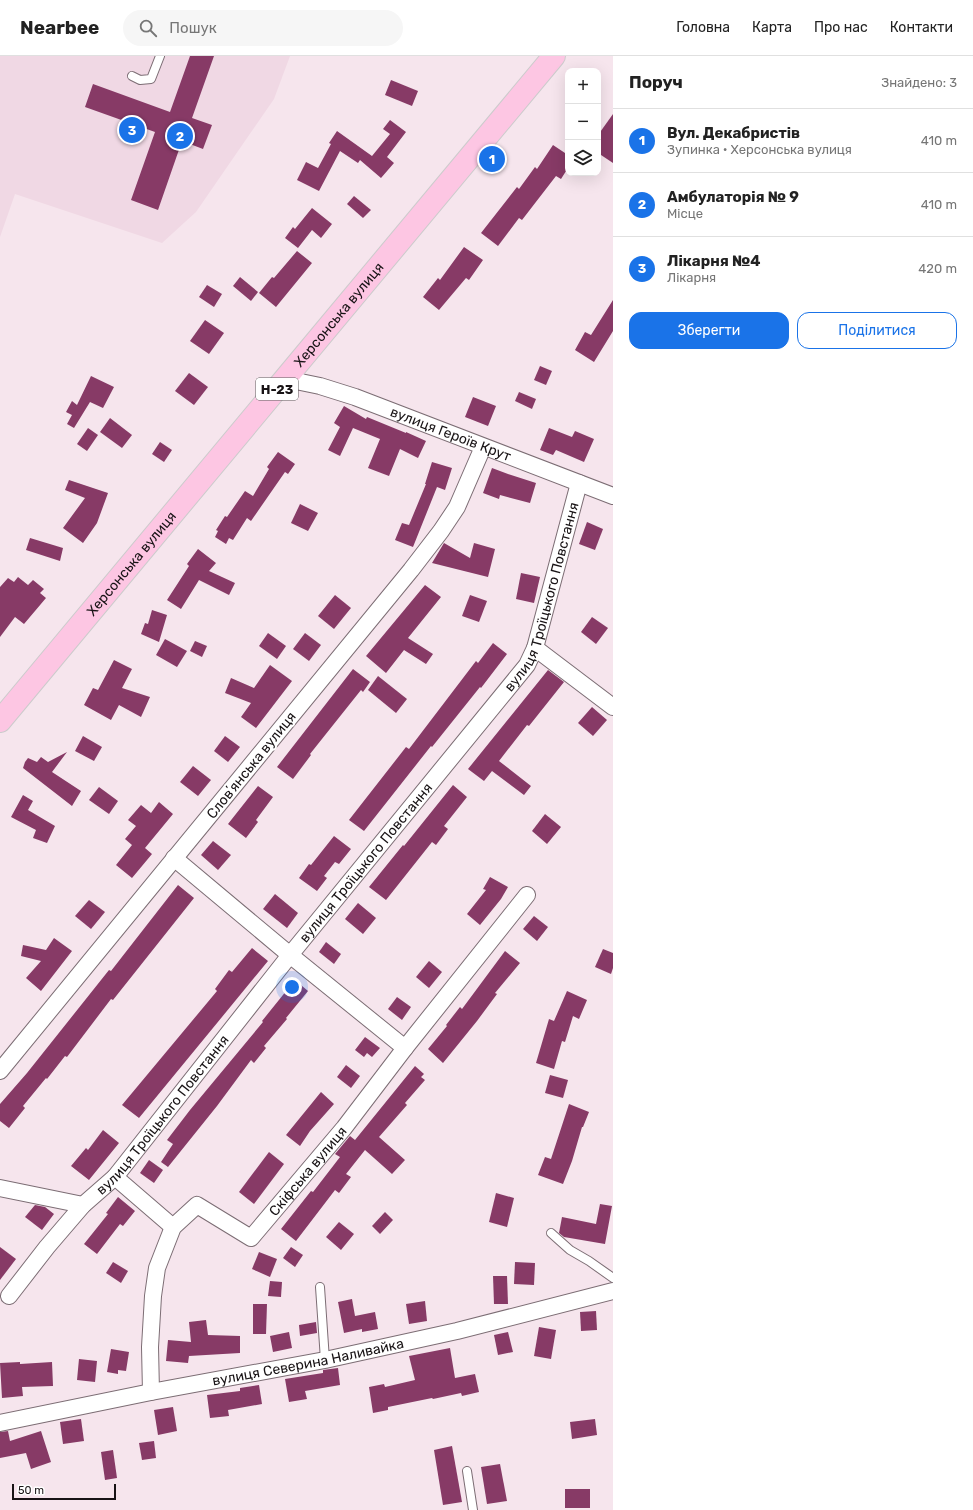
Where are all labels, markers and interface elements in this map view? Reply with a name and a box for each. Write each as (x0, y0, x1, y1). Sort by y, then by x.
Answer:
search box (123, 10, 403, 46)
text: Nearbee (20, 16, 99, 39)
icon: search (137, 17, 159, 39)
text: Пошук (169, 19, 217, 37)
text: Головна (676, 19, 730, 36)
text: Карта (752, 19, 792, 36)
text: Про нас (814, 19, 868, 36)
text: Контакти (890, 19, 953, 36)
map controls (565, 68, 601, 176)
button: + (565, 68, 601, 104)
text: Поруч (629, 72, 683, 92)
text: Знайдено: 3 (881, 75, 957, 90)
button: − (565, 104, 601, 140)
pin: 3 (119, 115, 145, 145)
pin: 2 (167, 121, 193, 151)
text: Вул. Декабристів (667, 124, 800, 142)
text: 1 (639, 133, 645, 148)
text: 410 m (921, 133, 957, 148)
button: layers (565, 140, 601, 176)
text: Зупинка · Херсонська вулиця (667, 142, 852, 157)
pin: 1 (479, 144, 505, 174)
text: Амбулаторія № 9 (667, 188, 799, 206)
text: 2 (638, 197, 646, 212)
text: 410 m (921, 197, 957, 212)
text: Місце (667, 206, 703, 221)
text: Лікарня №4 (667, 252, 761, 270)
street label: Херсонська вулиця (291, 259, 387, 371)
text: 3 (638, 261, 646, 276)
text: 420 m (918, 261, 957, 276)
text: Лікарня (667, 270, 716, 285)
button: Зберегти (629, 312, 789, 349)
button: Поділитися (797, 312, 957, 349)
road number: Н-23 (256, 378, 298, 400)
street label: вулиця Героїв Крут (388, 403, 513, 465)
street label: вулиця Троїцького Повстання (501, 500, 583, 695)
street label: Херсонська вулиця (83, 508, 180, 620)
street label: Словʼянська вулиця (203, 708, 300, 822)
street label: вулиця Троїцького Повстання (296, 780, 436, 946)
your location (282, 977, 302, 997)
street label: вулиця Троїцького Повстання (93, 1032, 233, 1198)
street label: Скіфська вулиця (265, 1123, 351, 1219)
street label: вулиця Северина Наливайка (211, 1335, 405, 1390)
scale bar (12, 1482, 116, 1501)
text: 50 m (18, 1484, 44, 1497)

